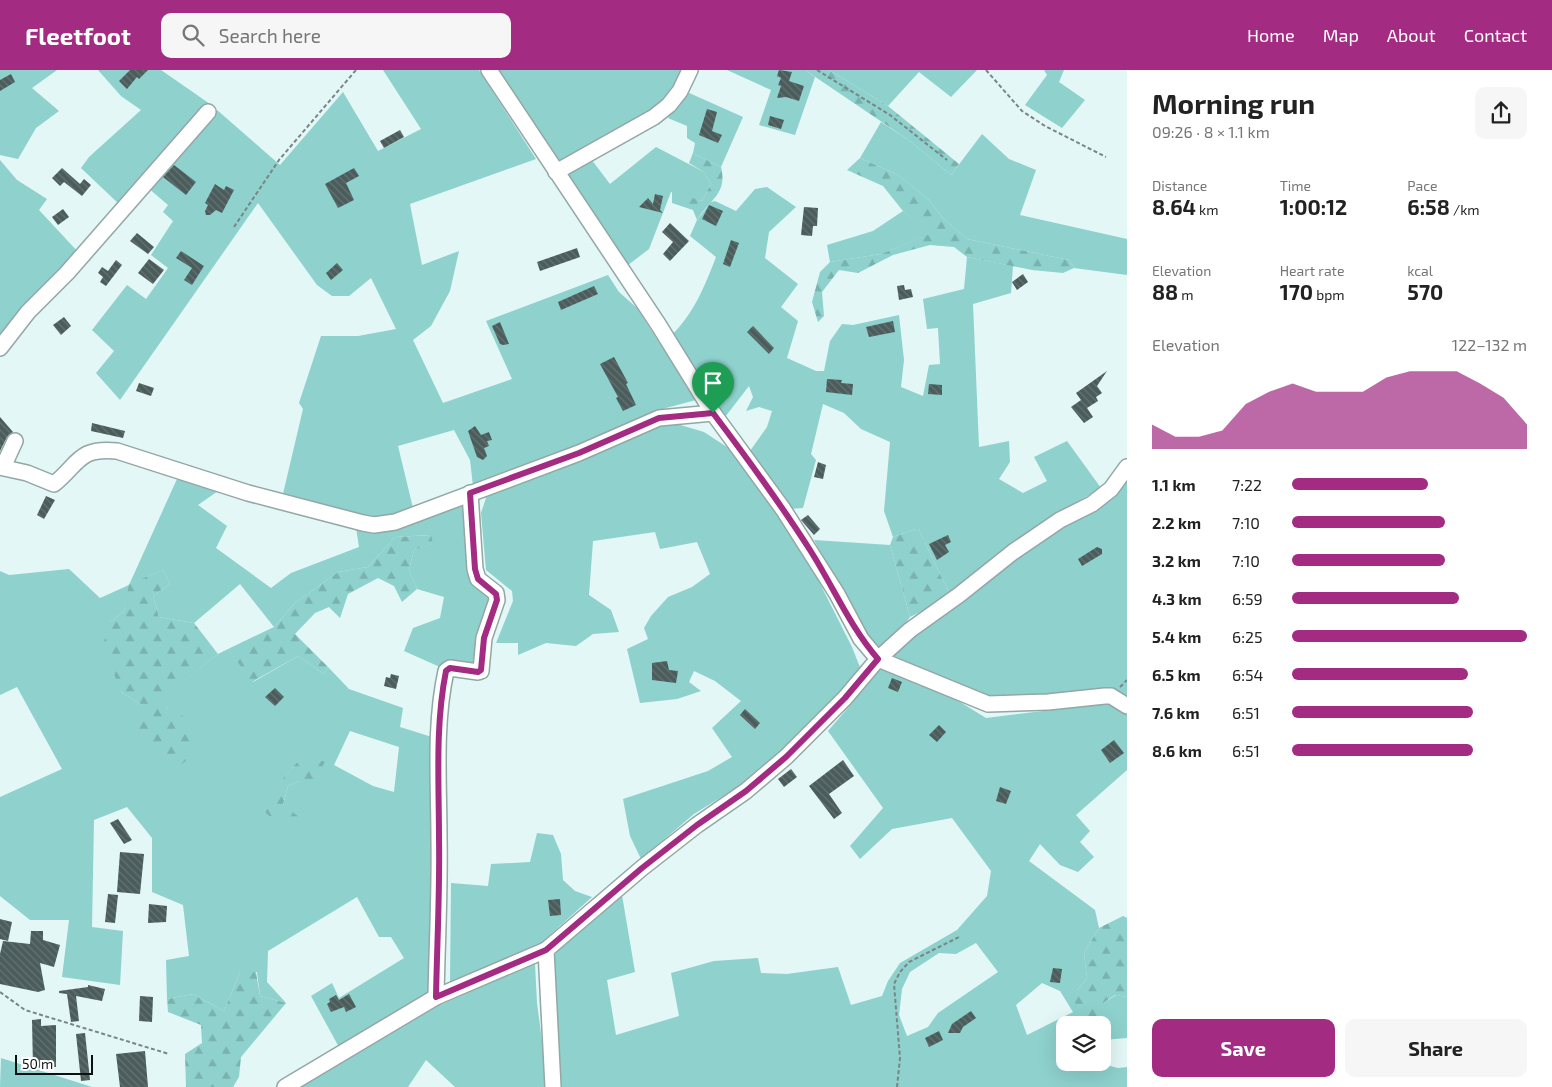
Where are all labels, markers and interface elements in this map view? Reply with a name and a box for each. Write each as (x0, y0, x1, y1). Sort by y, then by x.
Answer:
search box (161, 13, 511, 58)
text: Fleetfoot (25, 21, 131, 50)
icon: search (179, 21, 207, 49)
text: Search here (219, 24, 321, 47)
text: Home (1247, 24, 1295, 46)
text: Map (1323, 24, 1359, 46)
text: About (1387, 24, 1436, 46)
text: Contact (1464, 24, 1527, 46)
text: Morning run (1152, 86, 1315, 120)
button: share (1475, 87, 1527, 139)
text: 09:26 · 8 × 1.1 km (1152, 122, 1270, 141)
text: Distance (1152, 177, 1207, 194)
text: Time (1280, 177, 1311, 194)
text: Pace (1407, 177, 1437, 194)
text: 8.64 (1152, 194, 1196, 219)
text: 1:00:12 (1280, 194, 1347, 219)
text: 6:58 (1407, 194, 1450, 219)
text: km (1196, 201, 1219, 218)
text: /km (1450, 201, 1480, 218)
text: Elevation (1152, 262, 1211, 279)
text: Heart rate (1280, 262, 1344, 279)
text: kcal (1407, 262, 1433, 279)
text: 88 (1152, 279, 1178, 304)
text: 170 (1280, 279, 1313, 304)
text: 570 (1407, 279, 1443, 304)
text: m (1178, 286, 1194, 303)
text: bpm (1313, 286, 1345, 303)
text: Elevation (1152, 335, 1220, 354)
text: 122–132 m (1452, 335, 1527, 354)
pin (692, 362, 734, 413)
icon: arrive (699, 369, 727, 397)
text: 1.1 km (1152, 475, 1196, 494)
text: 7:22 (1232, 475, 1262, 494)
text: 2.2 km (1152, 513, 1201, 532)
text: 7:10 (1232, 513, 1260, 532)
text: 3.2 km (1152, 551, 1201, 570)
text: 7:10 (1232, 551, 1260, 570)
text: 4.3 km (1152, 589, 1202, 608)
text: 6:59 (1232, 589, 1263, 608)
text: 5.4 km (1152, 627, 1201, 646)
text: 6:25 (1232, 627, 1263, 646)
text: 6.5 km (1152, 665, 1201, 684)
text: 6:54 (1232, 665, 1263, 684)
text: 7.6 km (1152, 703, 1200, 722)
text: 6:51 (1232, 703, 1260, 722)
text: 8.6 km (1152, 741, 1202, 760)
text: 6:51 (1232, 741, 1260, 760)
map controls (1056, 1016, 1111, 1071)
button: layers (1056, 1016, 1111, 1071)
button: Save (1152, 1019, 1335, 1077)
button: Share (1345, 1019, 1527, 1077)
scale bar (15, 1052, 92, 1075)
text: 50 m (22, 1055, 53, 1072)

